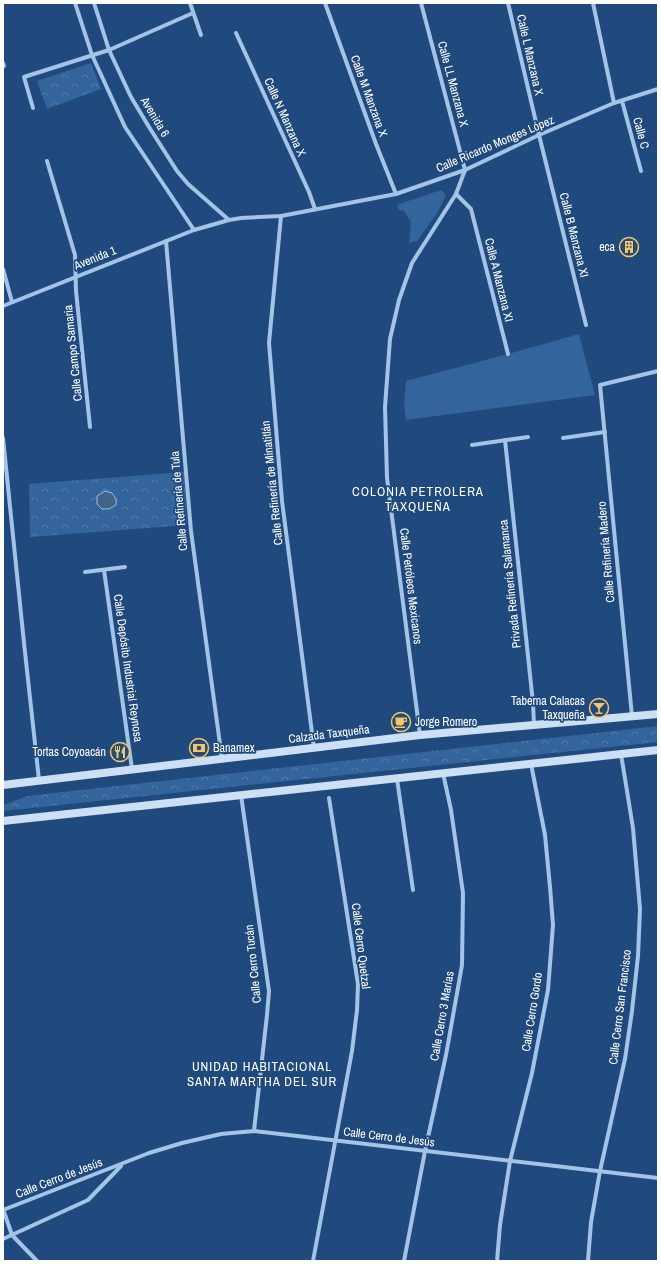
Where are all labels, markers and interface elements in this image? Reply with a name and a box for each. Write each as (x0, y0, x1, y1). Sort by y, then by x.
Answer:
street label: Calle L Manzana X (513, 13, 547, 98)
street label: Calle LL Manzana X (434, 39, 472, 129)
street label: Calle M Manzana X (347, 53, 391, 139)
street label: Calle N Manzana X (260, 75, 310, 159)
street label: Avenida 6 (136, 93, 173, 140)
street label: Calle Ricardo Monges López (433, 112, 557, 176)
street label: Calle C (629, 115, 653, 151)
street label: Calle B Manzana XI (556, 191, 592, 279)
street label: Calle A Manzana XI (481, 236, 517, 324)
building icon: eca (618, 236, 640, 258)
place label: eca (599, 239, 616, 255)
street label: Avenida 1 (71, 242, 119, 274)
street label: Calle Campo Samaria (60, 304, 86, 402)
street label: Calle Refinería de Minatitlán (257, 420, 287, 546)
street label: Calle Refinería de Tula (167, 450, 191, 552)
district label: COLONIA PETROLERA TAXQUEÑA (352, 483, 484, 515)
street label: Calle Refinería Madero (594, 501, 618, 603)
street label: Privada Refinería Salamanca (495, 518, 525, 649)
street label: Calle Petróleos Mexicanos (396, 527, 426, 645)
street label: Calle Depósito Industrial Reynosa (110, 593, 146, 744)
place label: Taberna Calacas Taxqueña (511, 693, 586, 723)
bar icon: Taberna Calacas Taxqueña (588, 697, 610, 719)
cafe icon: Jorge Romero (390, 711, 412, 733)
place label: Jorge Romero (415, 714, 477, 730)
street label: Calzada Taxqueña (288, 721, 371, 747)
bank icon: Banamex (188, 737, 210, 759)
place label: Banamex (213, 740, 255, 756)
restaurant icon: Tortas Coyoacán (109, 741, 131, 763)
place label: Tortas Coyoacán (32, 744, 106, 760)
street label: Calle Cerro Quetzal (348, 902, 374, 990)
street label: Calle Cerro Tucán (241, 924, 265, 1004)
street label: Calle Cerro San Francisco (605, 948, 635, 1066)
street label: Calle Cerro 3 Marías (426, 970, 458, 1062)
street label: Calle Cerro Gordo (518, 971, 546, 1053)
district label: UNIDAD HABITACIONAL SANTA MARTHA DEL SUR (187, 1058, 337, 1090)
street label: Calle Cerro de Jesús (342, 1123, 436, 1151)
street label: Calle Cerro de Jesús (13, 1154, 105, 1202)

